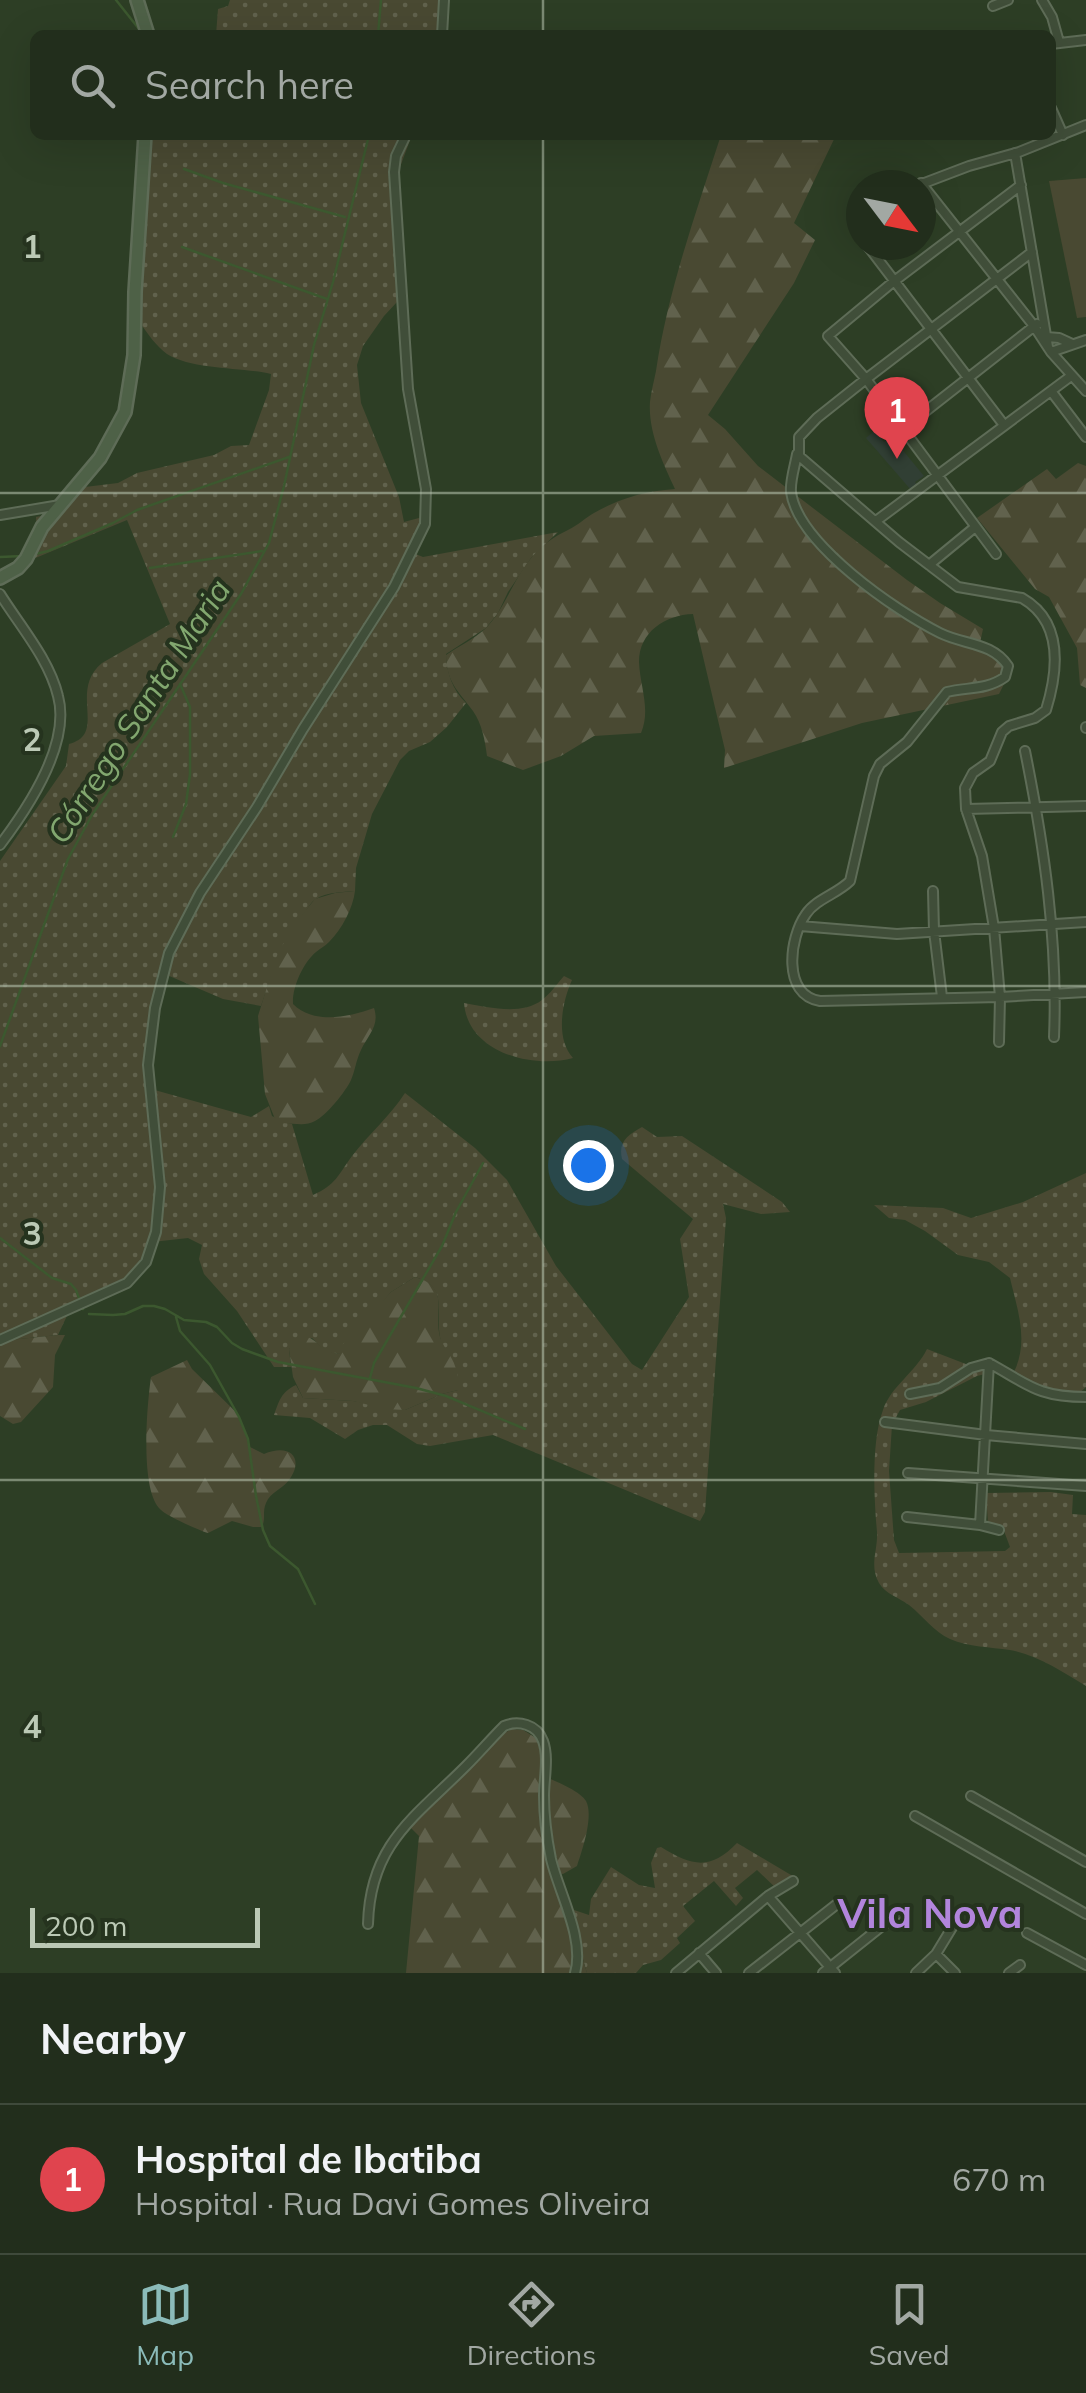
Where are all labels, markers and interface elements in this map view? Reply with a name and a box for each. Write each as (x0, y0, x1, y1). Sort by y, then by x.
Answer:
search box (30, 30, 1056, 140)
icon: search (65, 58, 120, 113)
text: Search here (145, 61, 354, 109)
north arrow (846, 170, 936, 260)
text: 1 (22, 226, 42, 266)
pin: 1 (864, 376, 930, 459)
water label: Córrego Santa Maria (38, 571, 238, 851)
text: 2 (22, 719, 42, 759)
your location (563, 1140, 614, 1191)
text: 3 (22, 1213, 42, 1253)
text: 4 (22, 1706, 42, 1746)
district label: Vila Nova (836, 1888, 1023, 1938)
scale bar (30, 1903, 260, 1948)
text: 200 m (45, 1908, 127, 1943)
text: Nearby (40, 2012, 186, 2065)
text: Hospital de Ibatiba (135, 2135, 482, 2183)
text: 1 (63, 2159, 82, 2199)
text: 670 m (952, 2159, 1046, 2199)
text: Hospital · Rua Davi Gomes Oliveira (135, 2183, 650, 2223)
tab: Map (136, 2277, 194, 2372)
tab: Directions (467, 2277, 596, 2372)
tab: Saved (869, 2277, 950, 2372)

